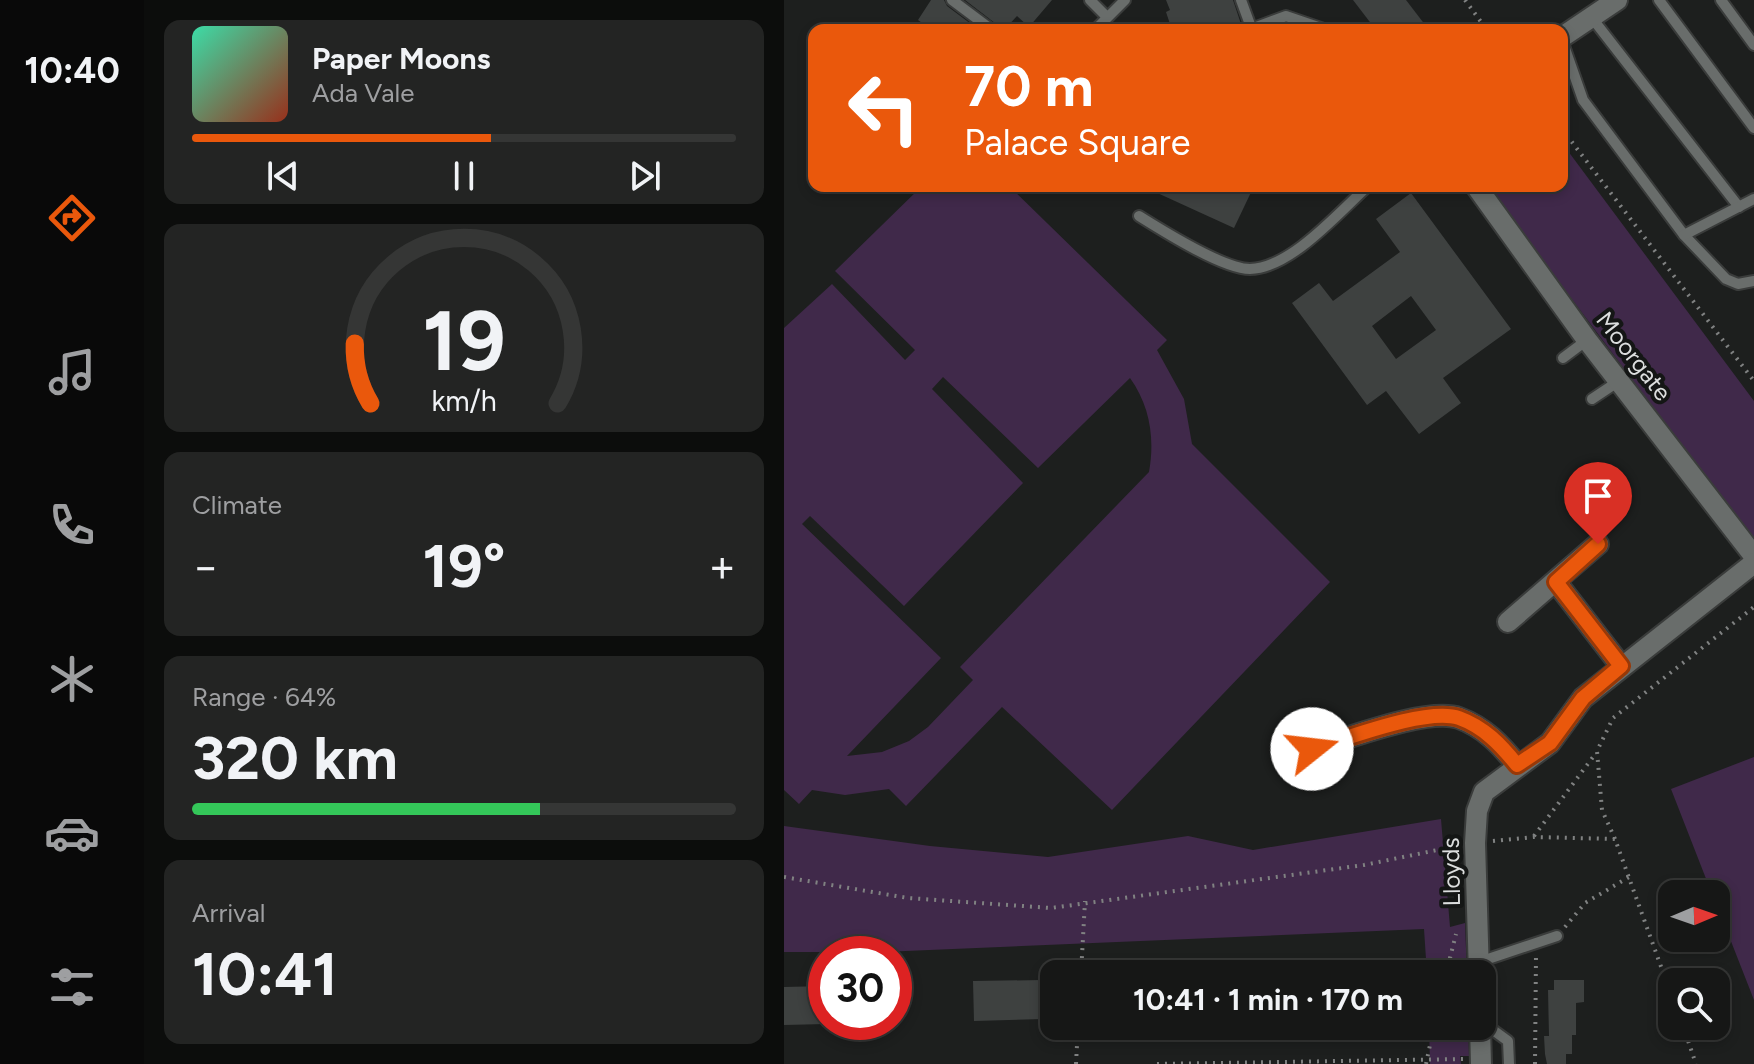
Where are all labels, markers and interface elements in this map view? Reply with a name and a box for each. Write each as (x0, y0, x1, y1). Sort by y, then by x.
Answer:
text: Paper Moons (312, 40, 491, 77)
text: 10:40 (24, 49, 120, 92)
text: 70 m (964, 53, 1094, 120)
icon: left (832, 56, 936, 160)
text: Ada Vale (312, 77, 415, 109)
text: Palace Square (964, 121, 1190, 164)
icon: previous (261, 154, 305, 198)
icon: pause (442, 154, 486, 198)
icon: next (623, 154, 667, 198)
icon: directions (44, 190, 100, 246)
text: 19 (422, 291, 506, 391)
street label: Moorgate (1590, 306, 1678, 406)
icon: music (44, 344, 100, 400)
text: km/h (431, 384, 497, 418)
pin (1564, 462, 1632, 544)
icon: arrive (1576, 474, 1620, 518)
text: Climate (192, 489, 282, 521)
icon: phone (44, 497, 100, 553)
text: 19° (423, 530, 505, 602)
text: − (192, 540, 219, 593)
text: + (709, 540, 736, 593)
icon: climate (44, 651, 100, 707)
text: Range · 64% (192, 681, 336, 713)
position arrow (1270, 707, 1354, 791)
text: 320 km (192, 722, 398, 794)
icon: car (44, 805, 100, 861)
street label: Lloyds (1436, 837, 1466, 907)
north arrow (1658, 880, 1730, 952)
map controls (1658, 880, 1730, 1040)
text: Arrival (192, 897, 265, 929)
speed limit sign: 30 (808, 936, 912, 1040)
text: 10:41 (192, 938, 338, 1010)
icon: filters (44, 959, 100, 1015)
button: search (1658, 968, 1730, 1040)
text: 10:41 · 1 min · 170 m (1133, 981, 1403, 1018)

